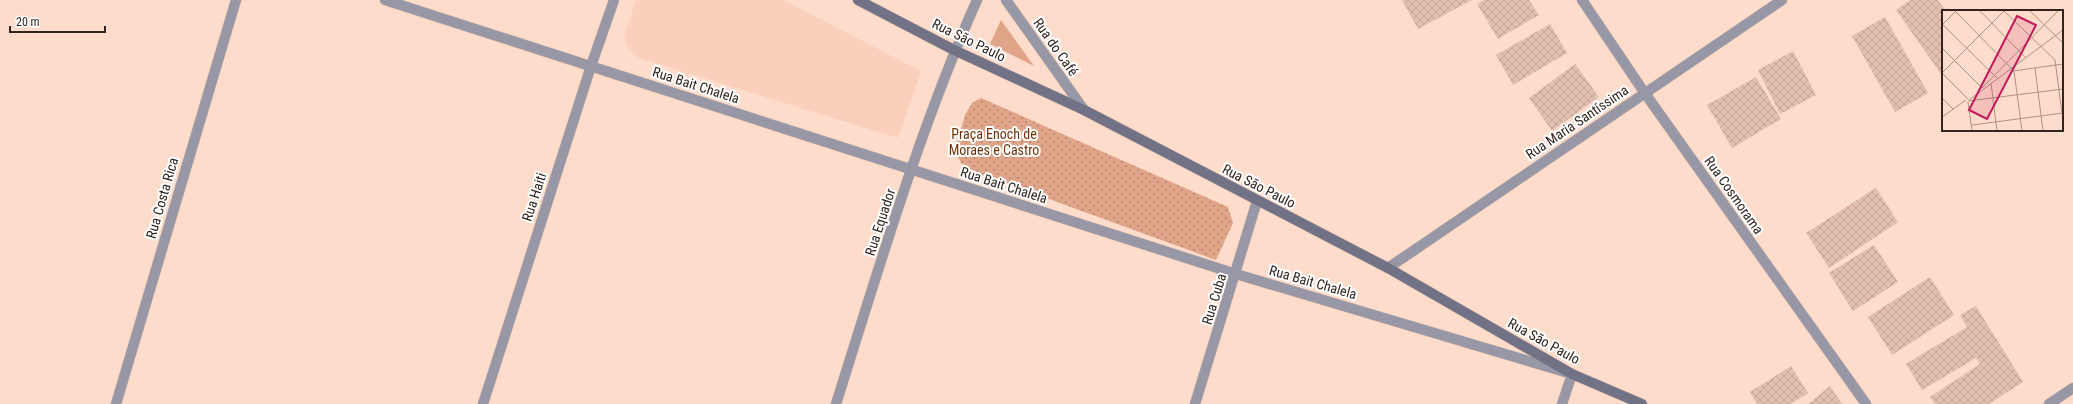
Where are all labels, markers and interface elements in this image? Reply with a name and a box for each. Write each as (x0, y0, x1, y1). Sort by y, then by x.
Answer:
scale bar (10, 8, 105, 34)
inset map (1942, 10, 2063, 131)
text: 20 m (16, 15, 40, 29)
street label: Rua São Paulo (930, 15, 1008, 65)
street label: Rua do Café (1030, 15, 1082, 79)
street label: Rua Bait Chalela (651, 63, 741, 107)
street label: Rua Maria Santíssima (1523, 82, 1631, 162)
park label: Praça Enoch de Moraes e Castro (949, 126, 1039, 158)
street label: Rua Cosmorama (1701, 153, 1767, 237)
street label: Rua Costa Rica (143, 156, 181, 240)
street label: Rua São Paulo (1220, 161, 1298, 211)
street label: Rua Bait Chalela (959, 163, 1049, 207)
street label: Rua Haiti (519, 171, 549, 223)
street label: Rua Equador (862, 186, 898, 258)
street label: Rua Bait Chalela (1267, 262, 1359, 302)
street label: Rua Cuba (1199, 272, 1229, 326)
street label: Rua São Paulo (1505, 315, 1583, 367)

